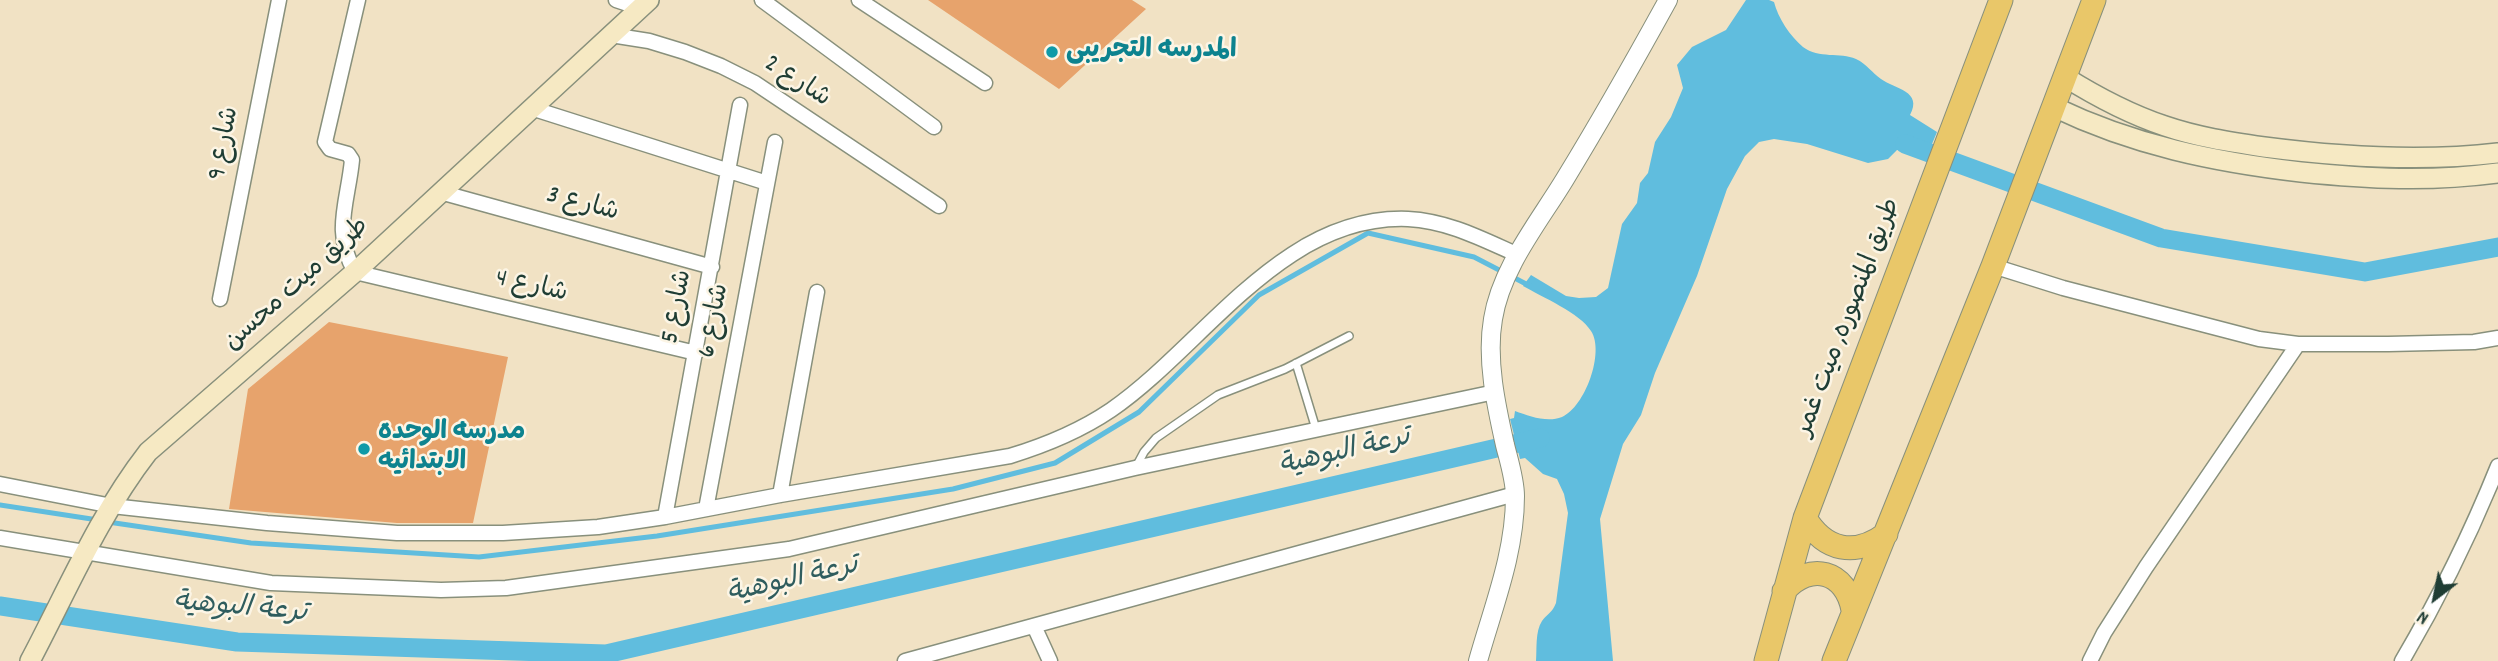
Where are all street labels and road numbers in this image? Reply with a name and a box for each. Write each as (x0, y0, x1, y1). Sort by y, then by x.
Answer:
street label: شارع 2 (757, 50, 835, 116)
street label: شارع 9 (204, 105, 248, 183)
street label: شارع 3 (542, 181, 622, 231)
street label: طريق المنصوره, ميت غمر (1790, 195, 1910, 441)
street label: طريق ميت محسن (219, 213, 377, 359)
street label: شارع 4 (492, 265, 570, 311)
street label: شارع 5 (657, 268, 701, 346)
street label: شارع 6 (694, 281, 738, 361)

